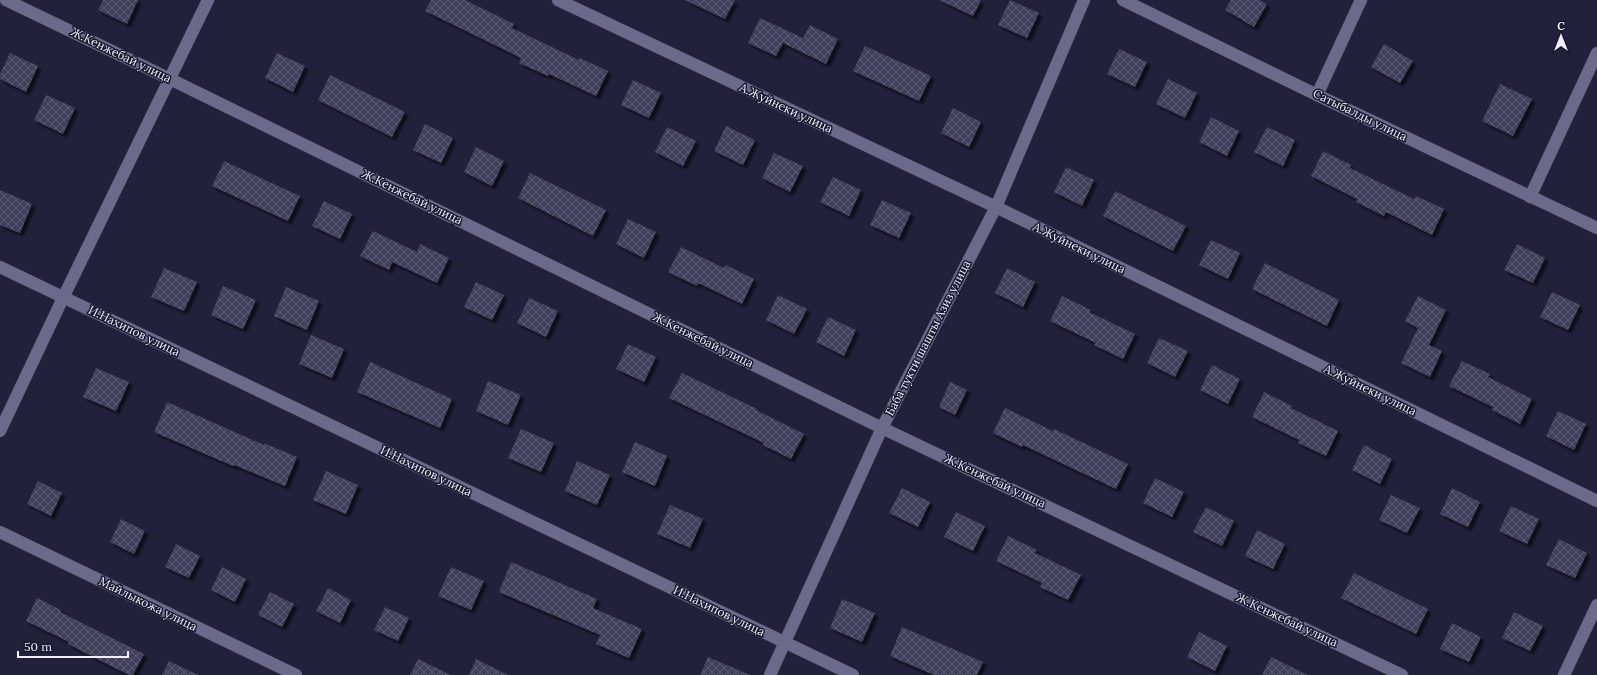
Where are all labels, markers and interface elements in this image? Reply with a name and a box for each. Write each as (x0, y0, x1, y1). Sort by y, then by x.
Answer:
north arrow (1541, 16, 1581, 56)
text: С (1557, 19, 1565, 33)
street label: Ж.Кенжебай улица (68, 24, 174, 85)
street label: А.Жуйнеки улица (736, 79, 835, 136)
street label: Сатыбалды улица (1311, 85, 1410, 144)
street label: Ж.Кенжебай улица (359, 166, 465, 227)
street label: А.Жуйнеки улица (1030, 218, 1128, 276)
street label: Баба тукти шашты Азиз улица (882, 257, 973, 418)
street label: И.Нахипов улица (86, 302, 182, 359)
street label: Ж.Кенжебай улица (650, 309, 756, 370)
street label: А.Жуйнеки улица (1321, 360, 1419, 418)
street label: И.Нахипов улица (378, 442, 474, 499)
street label: Ж.Кенжебай улица (942, 450, 1048, 511)
street label: Майлыкожа улица (97, 573, 200, 634)
street label: И.Нахипов улица (671, 582, 767, 639)
street label: Ж.Кенжебай улица (1234, 589, 1340, 650)
scale bar (18, 633, 128, 659)
text: 50 m (24, 639, 52, 654)

